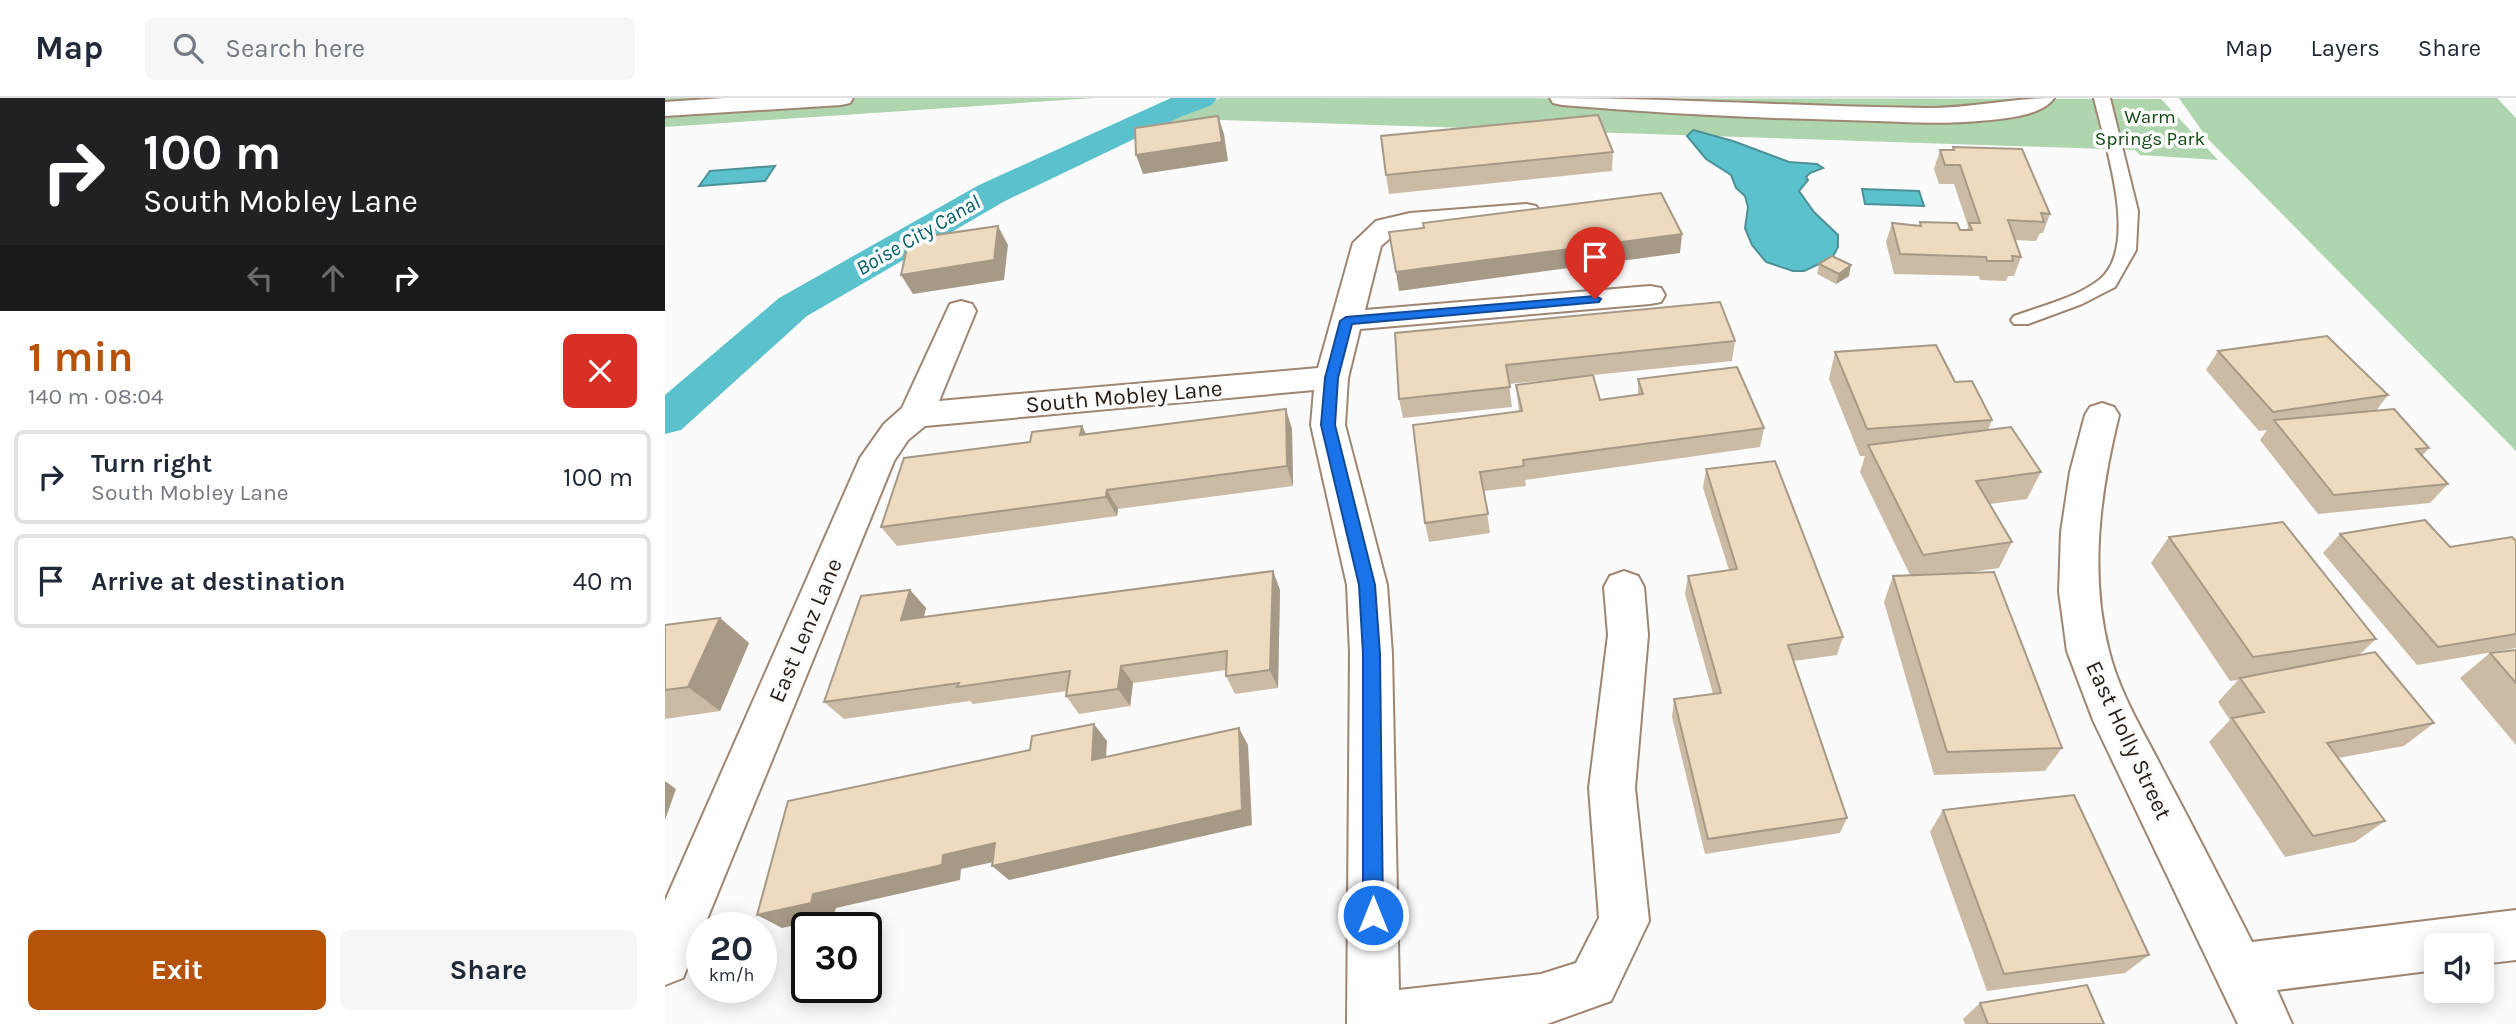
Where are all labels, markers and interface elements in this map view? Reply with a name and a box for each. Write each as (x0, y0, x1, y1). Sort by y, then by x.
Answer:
search box (145, 17, 635, 80)
text: Map (35, 29, 103, 67)
icon: search (169, 29, 207, 67)
text: Search here (225, 33, 365, 64)
text: Map (2225, 34, 2273, 62)
text: Layers (2311, 34, 2380, 62)
text: Share (2418, 34, 2481, 62)
park label: Warm Springs Park (2095, 106, 2205, 150)
text: 100 m (143, 124, 281, 181)
icon: right (28, 126, 119, 217)
text: South Mobley Lane (143, 183, 418, 220)
water label: Boise City Canal (852, 190, 984, 280)
pin (1565, 227, 1625, 299)
icon: arrive (1576, 238, 1614, 276)
icon: left (241, 259, 279, 297)
icon: ahead (314, 259, 352, 297)
icon: right (387, 259, 425, 297)
text: 1 min (28, 332, 133, 382)
button: close (563, 334, 637, 408)
street label: South Mobley Lane (1024, 374, 1224, 419)
text: 140 m · 08:04 (28, 383, 164, 410)
text: Turn right (91, 448, 212, 479)
icon: right (32, 458, 70, 496)
text: 100 m (563, 462, 633, 493)
text: South Mobley Lane (91, 479, 289, 506)
street label: East Lenz Lane (763, 554, 848, 706)
icon: arrive (32, 562, 70, 600)
text: Arrive at destination (91, 566, 345, 597)
text: 40 m (573, 566, 633, 597)
street label: East Holly Street (2080, 657, 2177, 824)
position arrow (1336, 878, 1410, 952)
speed limit sign: 30 (791, 912, 882, 1003)
text: 20 (710, 928, 753, 969)
button: Exit (28, 930, 326, 1010)
button: Share (340, 930, 637, 1010)
map controls (2424, 933, 2494, 1003)
button: sound (2424, 933, 2494, 1003)
text: km/h (709, 964, 754, 986)

